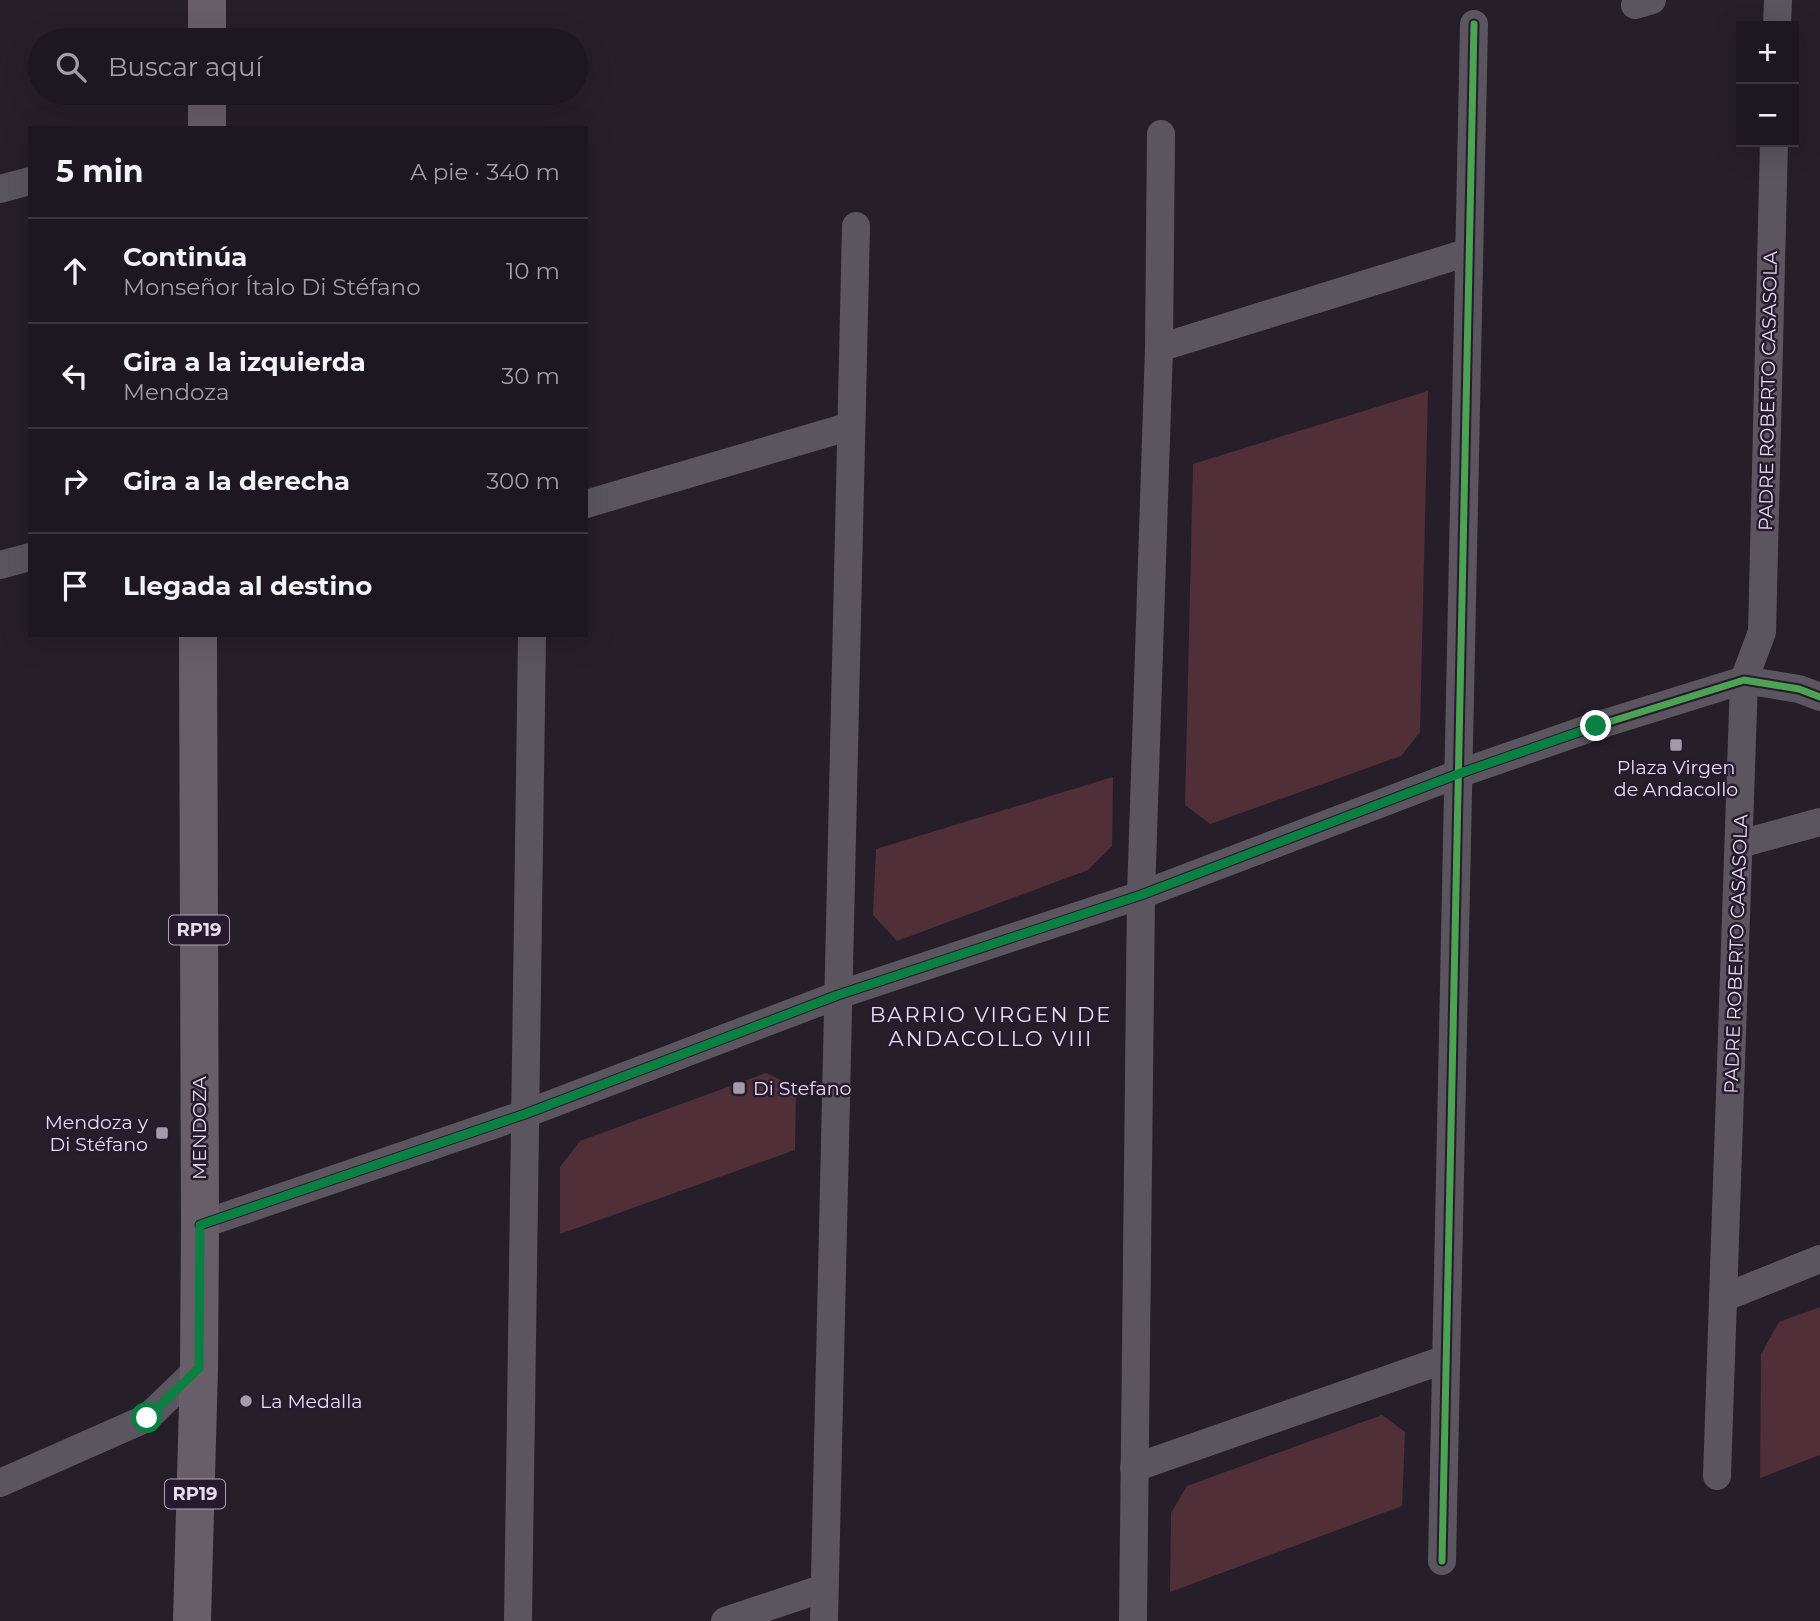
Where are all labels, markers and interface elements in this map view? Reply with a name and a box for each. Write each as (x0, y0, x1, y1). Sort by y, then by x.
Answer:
map controls (1736, 21, 1799, 147)
button: + (1736, 21, 1799, 84)
search box (28, 28, 588, 105)
icon: search (52, 48, 90, 86)
text: Buscar aquí (108, 51, 262, 83)
button: − (1736, 84, 1799, 147)
text: 5 min (56, 153, 144, 190)
text: A pie · 340 m (410, 158, 560, 186)
text: Continúa (123, 241, 247, 273)
street label: PADRE ROBERTO CASASOLA (1754, 250, 1782, 531)
icon: ahead (56, 252, 94, 290)
text: 10 m (506, 257, 560, 285)
text: Monseñor Ítalo Di Stéfano (123, 273, 421, 301)
text: Gira a la izquierda (123, 346, 366, 378)
icon: left (56, 357, 94, 395)
text: 30 m (501, 362, 560, 390)
text: Mendoza (123, 378, 230, 406)
icon: right (56, 462, 94, 500)
text: Gira a la derecha (123, 465, 350, 497)
text: 300 m (486, 467, 560, 495)
icon: arrive (56, 567, 94, 605)
text: Llegada al destino (123, 570, 372, 602)
route end (1580, 710, 1611, 741)
marker: Plaza Virgen de Andacollo (1668, 737, 1684, 753)
place label: Plaza Virgen de Andacollo (1614, 756, 1738, 801)
street label: PADRE ROBERTO CASASOLA (1720, 813, 1752, 1094)
road number: RP19 (169, 916, 229, 945)
district label: BARRIO VIRGEN DE ANDACOLLO VIII (870, 1002, 1112, 1051)
street label: MENDOZA (188, 1076, 211, 1180)
place label: Di Stefano (753, 1077, 852, 1100)
marker: Di Stefano (731, 1080, 747, 1096)
place label: Mendoza y Di Stéfano (45, 1111, 149, 1156)
marker: Mendoza y Di Stéfano (154, 1125, 170, 1141)
place label: La Medalla (260, 1390, 363, 1413)
marker: La Medalla (238, 1393, 254, 1409)
route start (131, 1402, 162, 1433)
road number: RP19 (165, 1479, 225, 1508)

